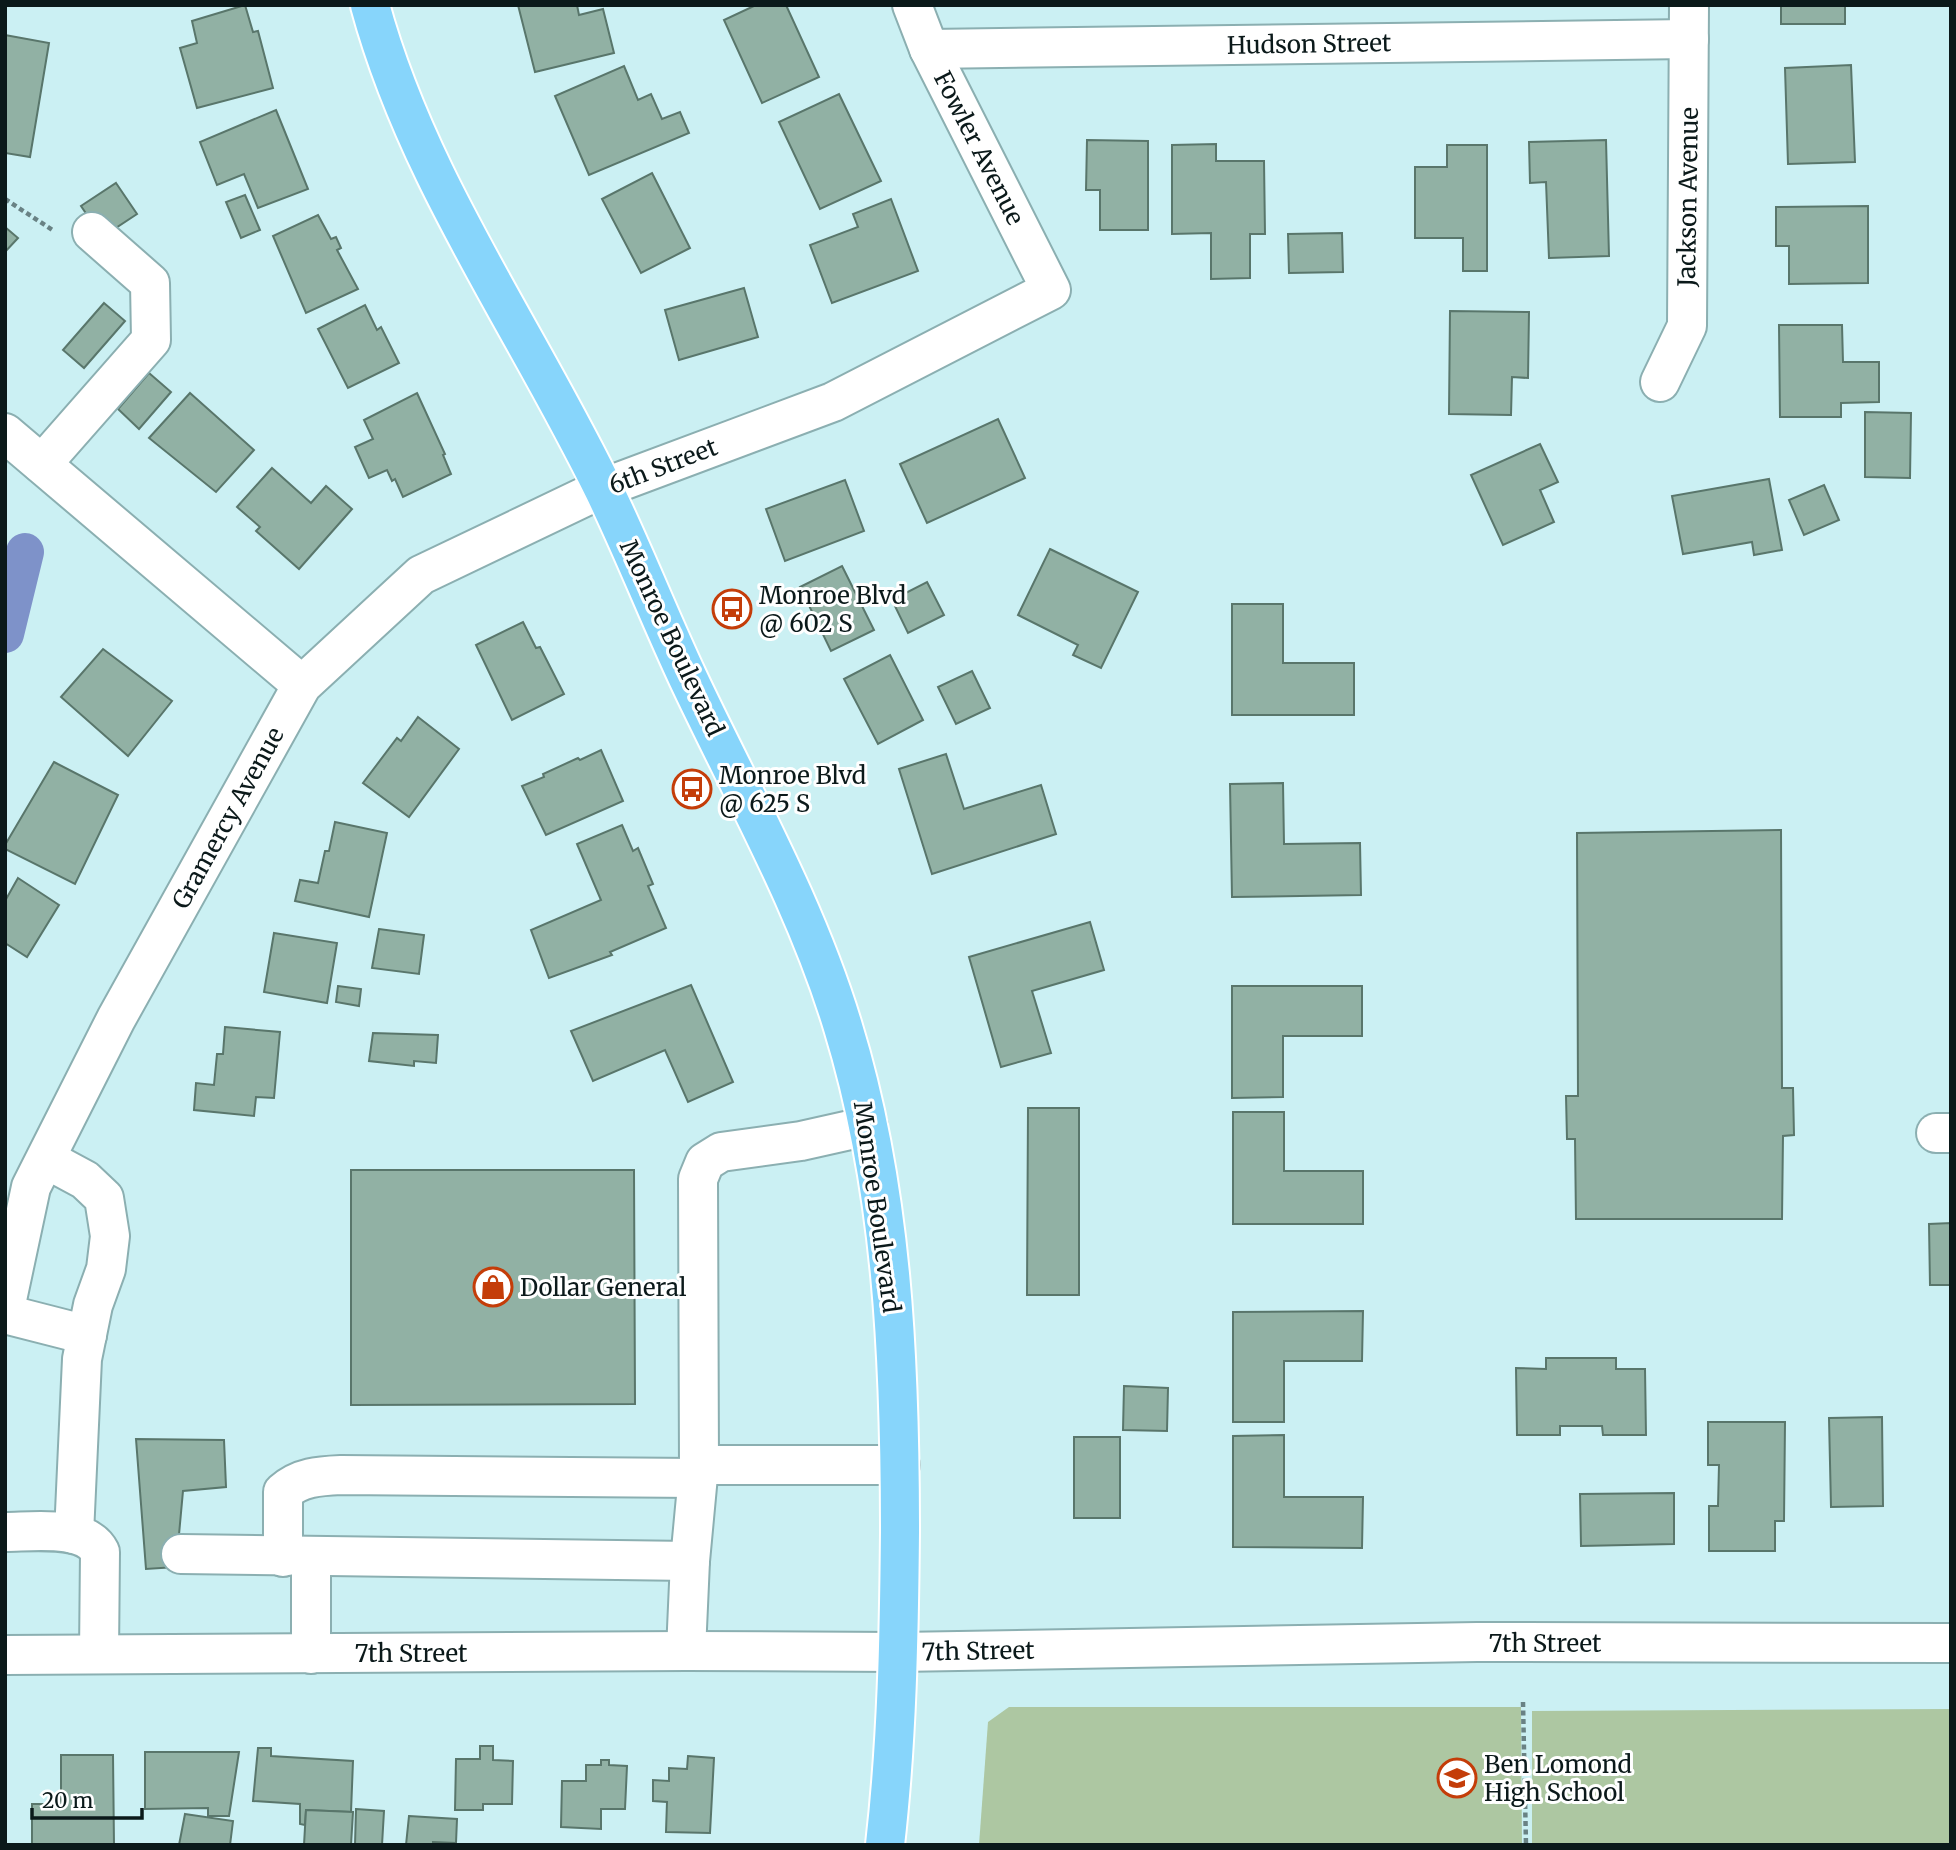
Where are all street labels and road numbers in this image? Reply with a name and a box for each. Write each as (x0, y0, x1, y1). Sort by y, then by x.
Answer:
street label: Hudson Street (1227, 27, 1392, 61)
street label: Fowler Avenue (927, 66, 1031, 230)
street label: Jackson Avenue (1671, 107, 1705, 288)
street label: 6th Street (604, 431, 722, 501)
street label: Monroe Boulevard (613, 535, 731, 741)
street label: Gramercy Avenue (165, 722, 291, 914)
street label: Monroe Boulevard (847, 1099, 907, 1315)
street label: 7th Street (1489, 1628, 1602, 1659)
street label: 7th Street (921, 1635, 1035, 1667)
street label: 7th Street (355, 1638, 468, 1669)

